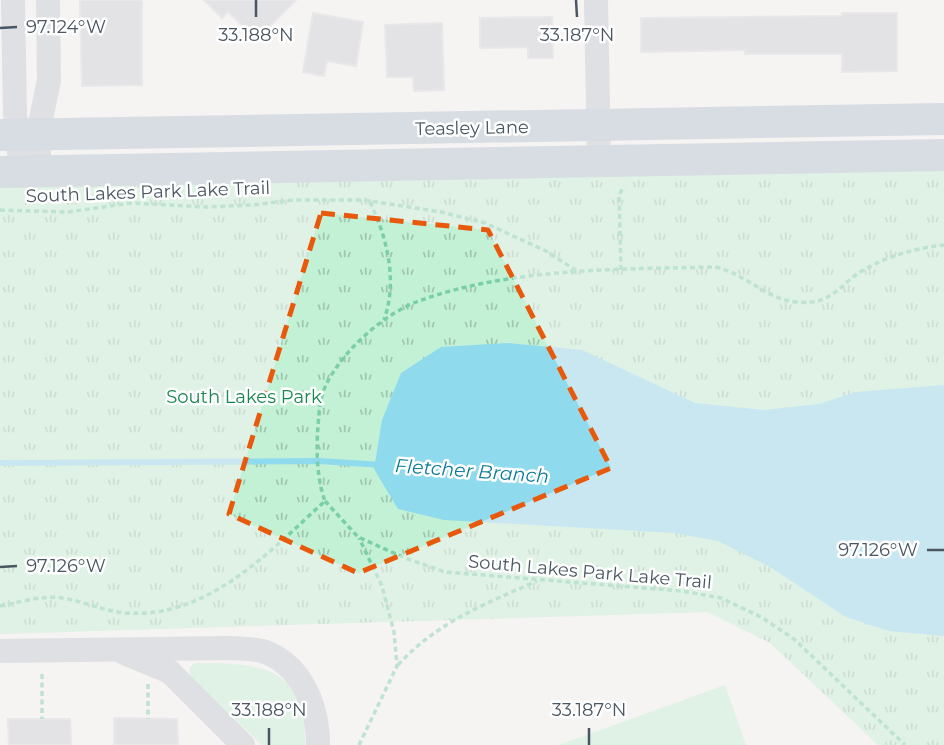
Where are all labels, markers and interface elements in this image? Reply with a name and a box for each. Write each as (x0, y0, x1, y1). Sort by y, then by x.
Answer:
text: 97.124°W (26, 16, 106, 38)
text: 33.188°N (218, 24, 294, 46)
text: 33.187°N (540, 24, 614, 46)
street label: Teasley Lane (415, 116, 529, 140)
street label: South Lakes Park Lake Trail (25, 177, 271, 207)
park label: South Lakes Park (166, 386, 322, 408)
water label: Fletcher Branch (394, 454, 550, 488)
text: 97.126°W (838, 539, 918, 561)
street label: South Lakes Park Lake Trail (467, 550, 713, 594)
text: 97.126°W (26, 555, 106, 577)
text: 33.188°N (231, 699, 307, 721)
text: 33.187°N (552, 699, 626, 721)

